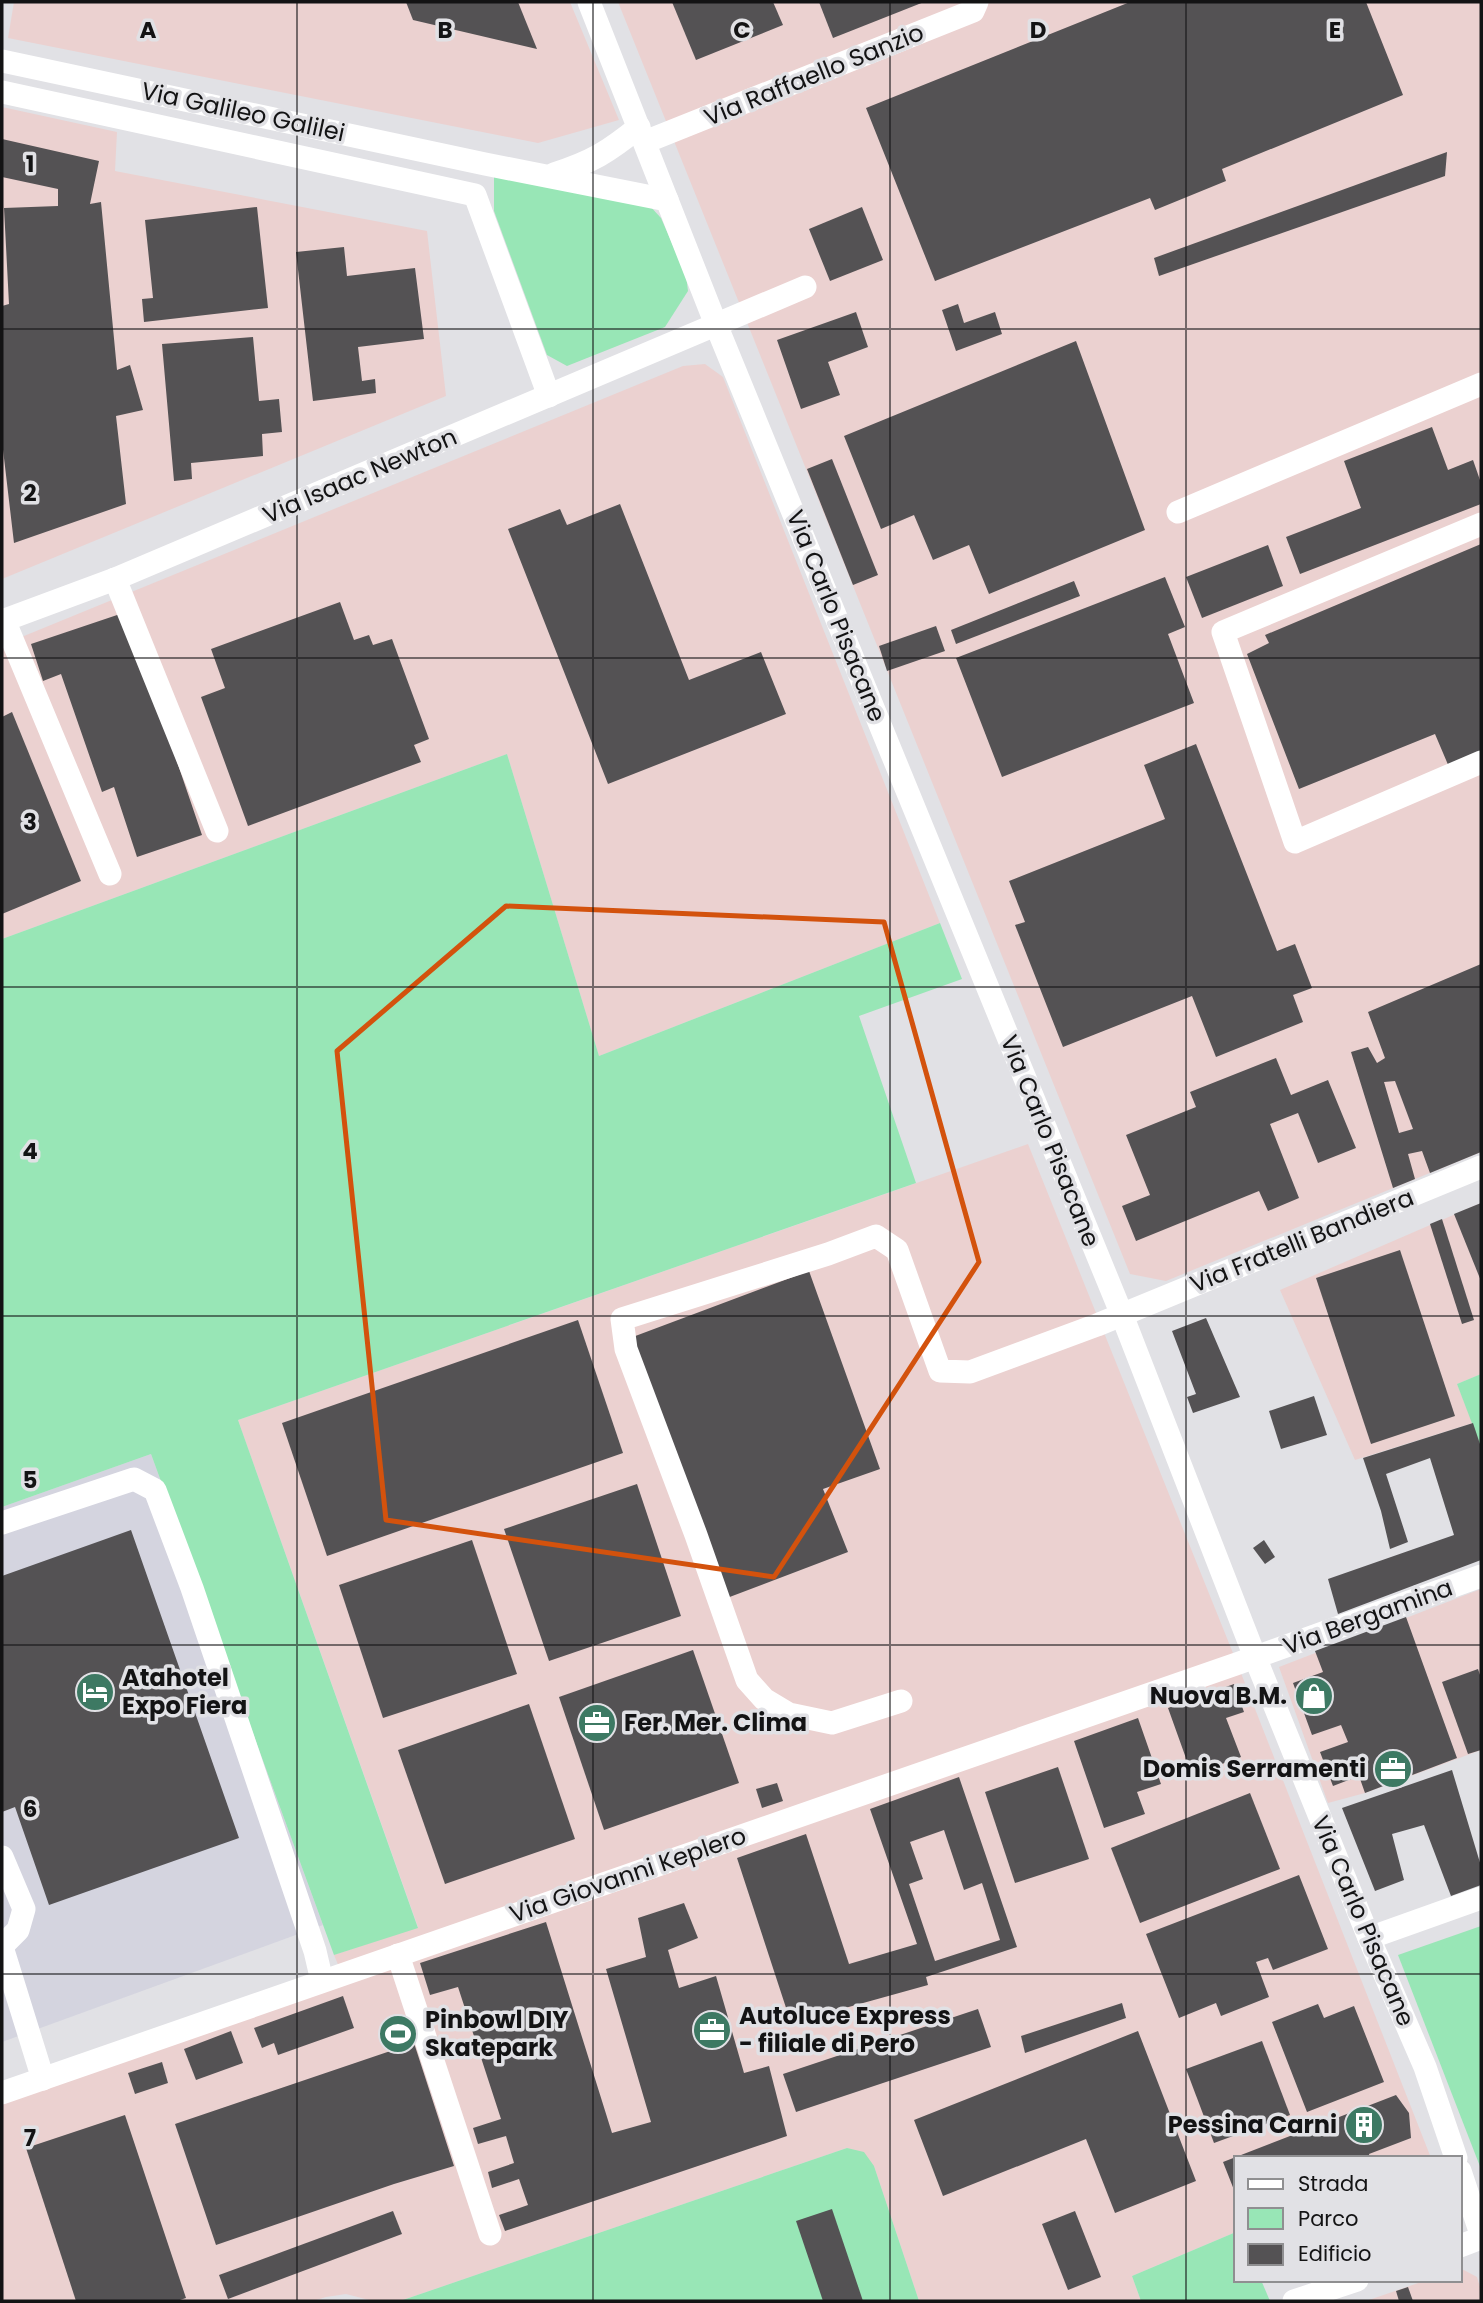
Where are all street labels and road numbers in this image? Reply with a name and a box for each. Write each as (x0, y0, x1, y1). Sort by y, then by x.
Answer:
street label: Via Raffaello Sanzio (699, 15, 928, 134)
street label: Via Galileo Galilei (138, 74, 348, 149)
street label: Via Isaac Newton (258, 420, 462, 531)
street label: Via Carlo Pisacane (779, 505, 894, 727)
street label: Via Carlo Pisacane (993, 1030, 1108, 1252)
street label: Via Fratelli Bandiera (1185, 1181, 1418, 1300)
street label: Via Bergamina (1279, 1571, 1457, 1662)
street label: Via Carlo Pisacane (1304, 1810, 1423, 2031)
street label: Via Giovanni Keplero (505, 1819, 750, 1930)

